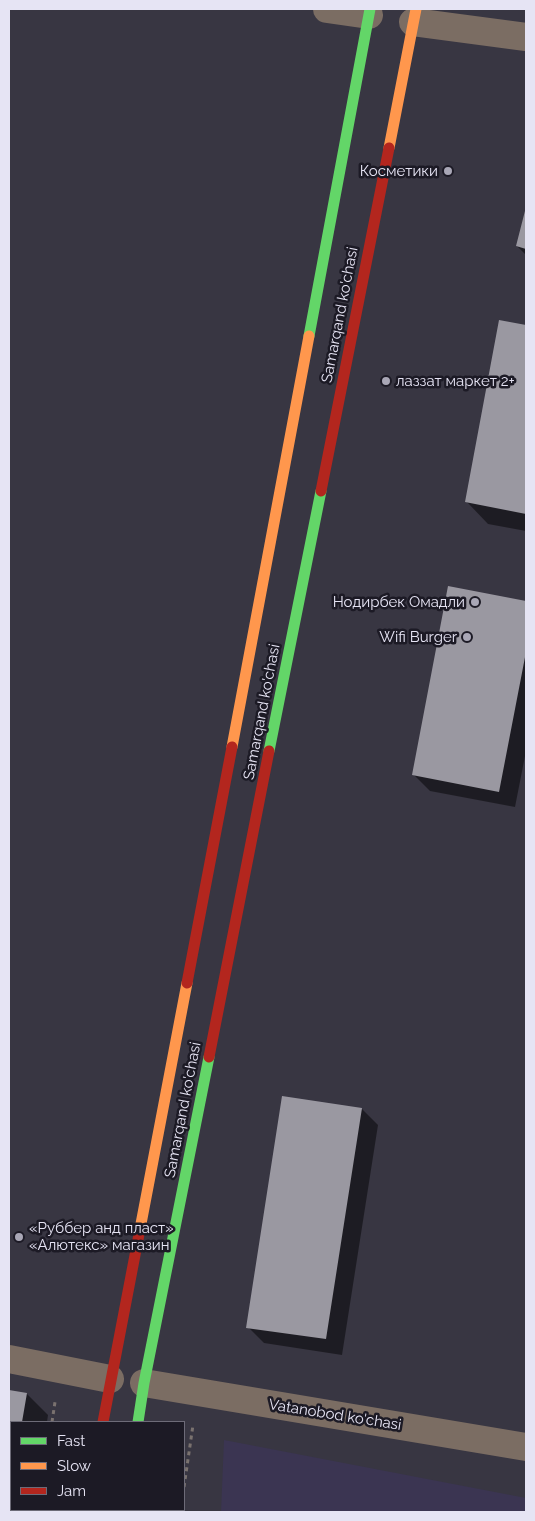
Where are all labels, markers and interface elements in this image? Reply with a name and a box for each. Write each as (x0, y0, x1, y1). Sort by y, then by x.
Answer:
place label: Косметики (360, 162, 438, 180)
marker: Косметики (442, 165, 454, 177)
street label: Samarqand ko'chasi (318, 246, 362, 384)
place label: лаззат маркет 2+ (396, 372, 515, 390)
marker: лаззат маркет 2+ (380, 375, 392, 387)
place label: Нодирбек Омадли (333, 593, 465, 611)
marker: Нодирбек Омадли (469, 596, 481, 608)
place label: Wifi Burger (379, 628, 457, 646)
marker: Wifi Burger (461, 631, 473, 643)
street label: Samarqand ko'chasi (240, 643, 284, 781)
street label: Samarqand ko'chasi (161, 1041, 205, 1179)
place label: «Руббер анд пласт» «Алютекс» магазин (29, 1219, 174, 1254)
marker: «Руббер анд пласт» «Алютекс» магазин (13, 1231, 25, 1243)
street label: Vatanobod ko'chasi (267, 1396, 403, 1434)
legend (10, 1421, 185, 1511)
text: Fast (57, 1432, 85, 1450)
text: Slow (57, 1457, 91, 1475)
text: Jam (57, 1482, 86, 1500)

